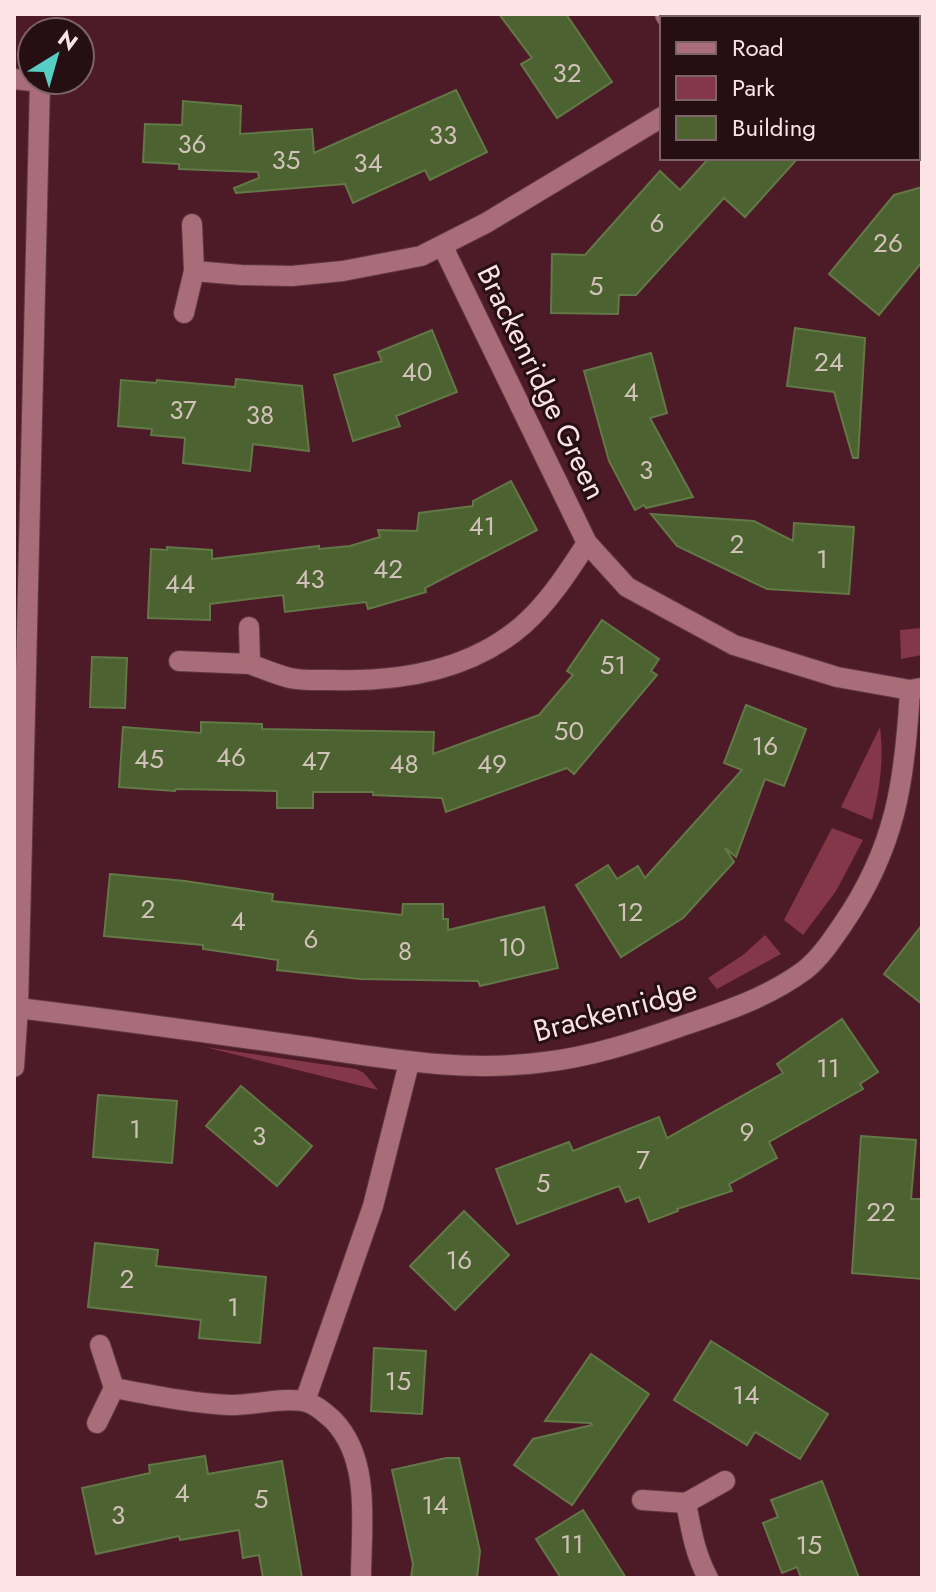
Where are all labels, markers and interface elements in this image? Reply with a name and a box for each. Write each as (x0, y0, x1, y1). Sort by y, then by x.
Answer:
north arrow (16, 16, 96, 96)
legend (660, 16, 920, 160)
text: N (51, 22, 85, 58)
text: Road (732, 30, 784, 65)
house number: 32 (553, 54, 582, 92)
text: Park (732, 70, 775, 105)
text: Building (732, 110, 816, 145)
house number: 33 (429, 116, 457, 154)
house number: 36 (177, 125, 207, 163)
house number: 35 (272, 141, 300, 179)
house number: 34 (353, 144, 383, 182)
house number: 6 (650, 204, 664, 242)
house number: 26 (873, 224, 903, 262)
street label: Brackenridge Green (467, 257, 617, 507)
house number: 5 (589, 267, 603, 305)
house number: 24 (814, 343, 844, 381)
house number: 40 (402, 353, 432, 391)
house number: 4 (623, 373, 639, 411)
house number: 37 (169, 391, 197, 429)
house number: 38 (246, 396, 274, 434)
house number: 3 (639, 451, 653, 489)
house number: 41 (469, 507, 495, 545)
house number: 2 (730, 525, 744, 563)
house number: 1 (816, 540, 828, 578)
house number: 42 (373, 550, 403, 588)
house number: 43 (295, 560, 325, 598)
house number: 44 (165, 565, 195, 603)
house number: 51 (600, 646, 626, 684)
house number: 50 (554, 712, 584, 750)
house number: 16 (752, 727, 778, 765)
house number: 46 (216, 738, 246, 776)
house number: 45 (134, 740, 164, 778)
house number: 47 (302, 742, 331, 780)
house number: 48 (389, 745, 419, 783)
house number: 49 (477, 745, 507, 783)
house number: 2 (141, 890, 155, 928)
house number: 12 (617, 893, 643, 931)
house number: 4 (230, 902, 246, 940)
house number: 6 (304, 920, 318, 958)
house number: 10 (498, 928, 526, 966)
house number: 8 (398, 932, 412, 970)
street label: Brackenridge (529, 968, 701, 1052)
house number: 11 (816, 1049, 840, 1087)
house number: 1 (129, 1110, 141, 1148)
house number: 9 (740, 1113, 754, 1151)
house number: 3 (252, 1117, 266, 1155)
house number: 7 (636, 1141, 650, 1179)
house number: 5 (536, 1164, 550, 1202)
house number: 22 (866, 1193, 896, 1231)
house number: 16 (446, 1241, 472, 1279)
house number: 2 (120, 1260, 134, 1298)
house number: 1 (227, 1288, 239, 1326)
house number: 15 (385, 1362, 411, 1400)
house number: 14 (733, 1376, 759, 1414)
house number: 4 (174, 1474, 190, 1512)
house number: 5 (254, 1480, 268, 1518)
house number: 14 (422, 1486, 448, 1524)
house number: 3 (111, 1496, 125, 1534)
house number: 11 (560, 1525, 584, 1563)
house number: 15 (796, 1526, 822, 1564)

